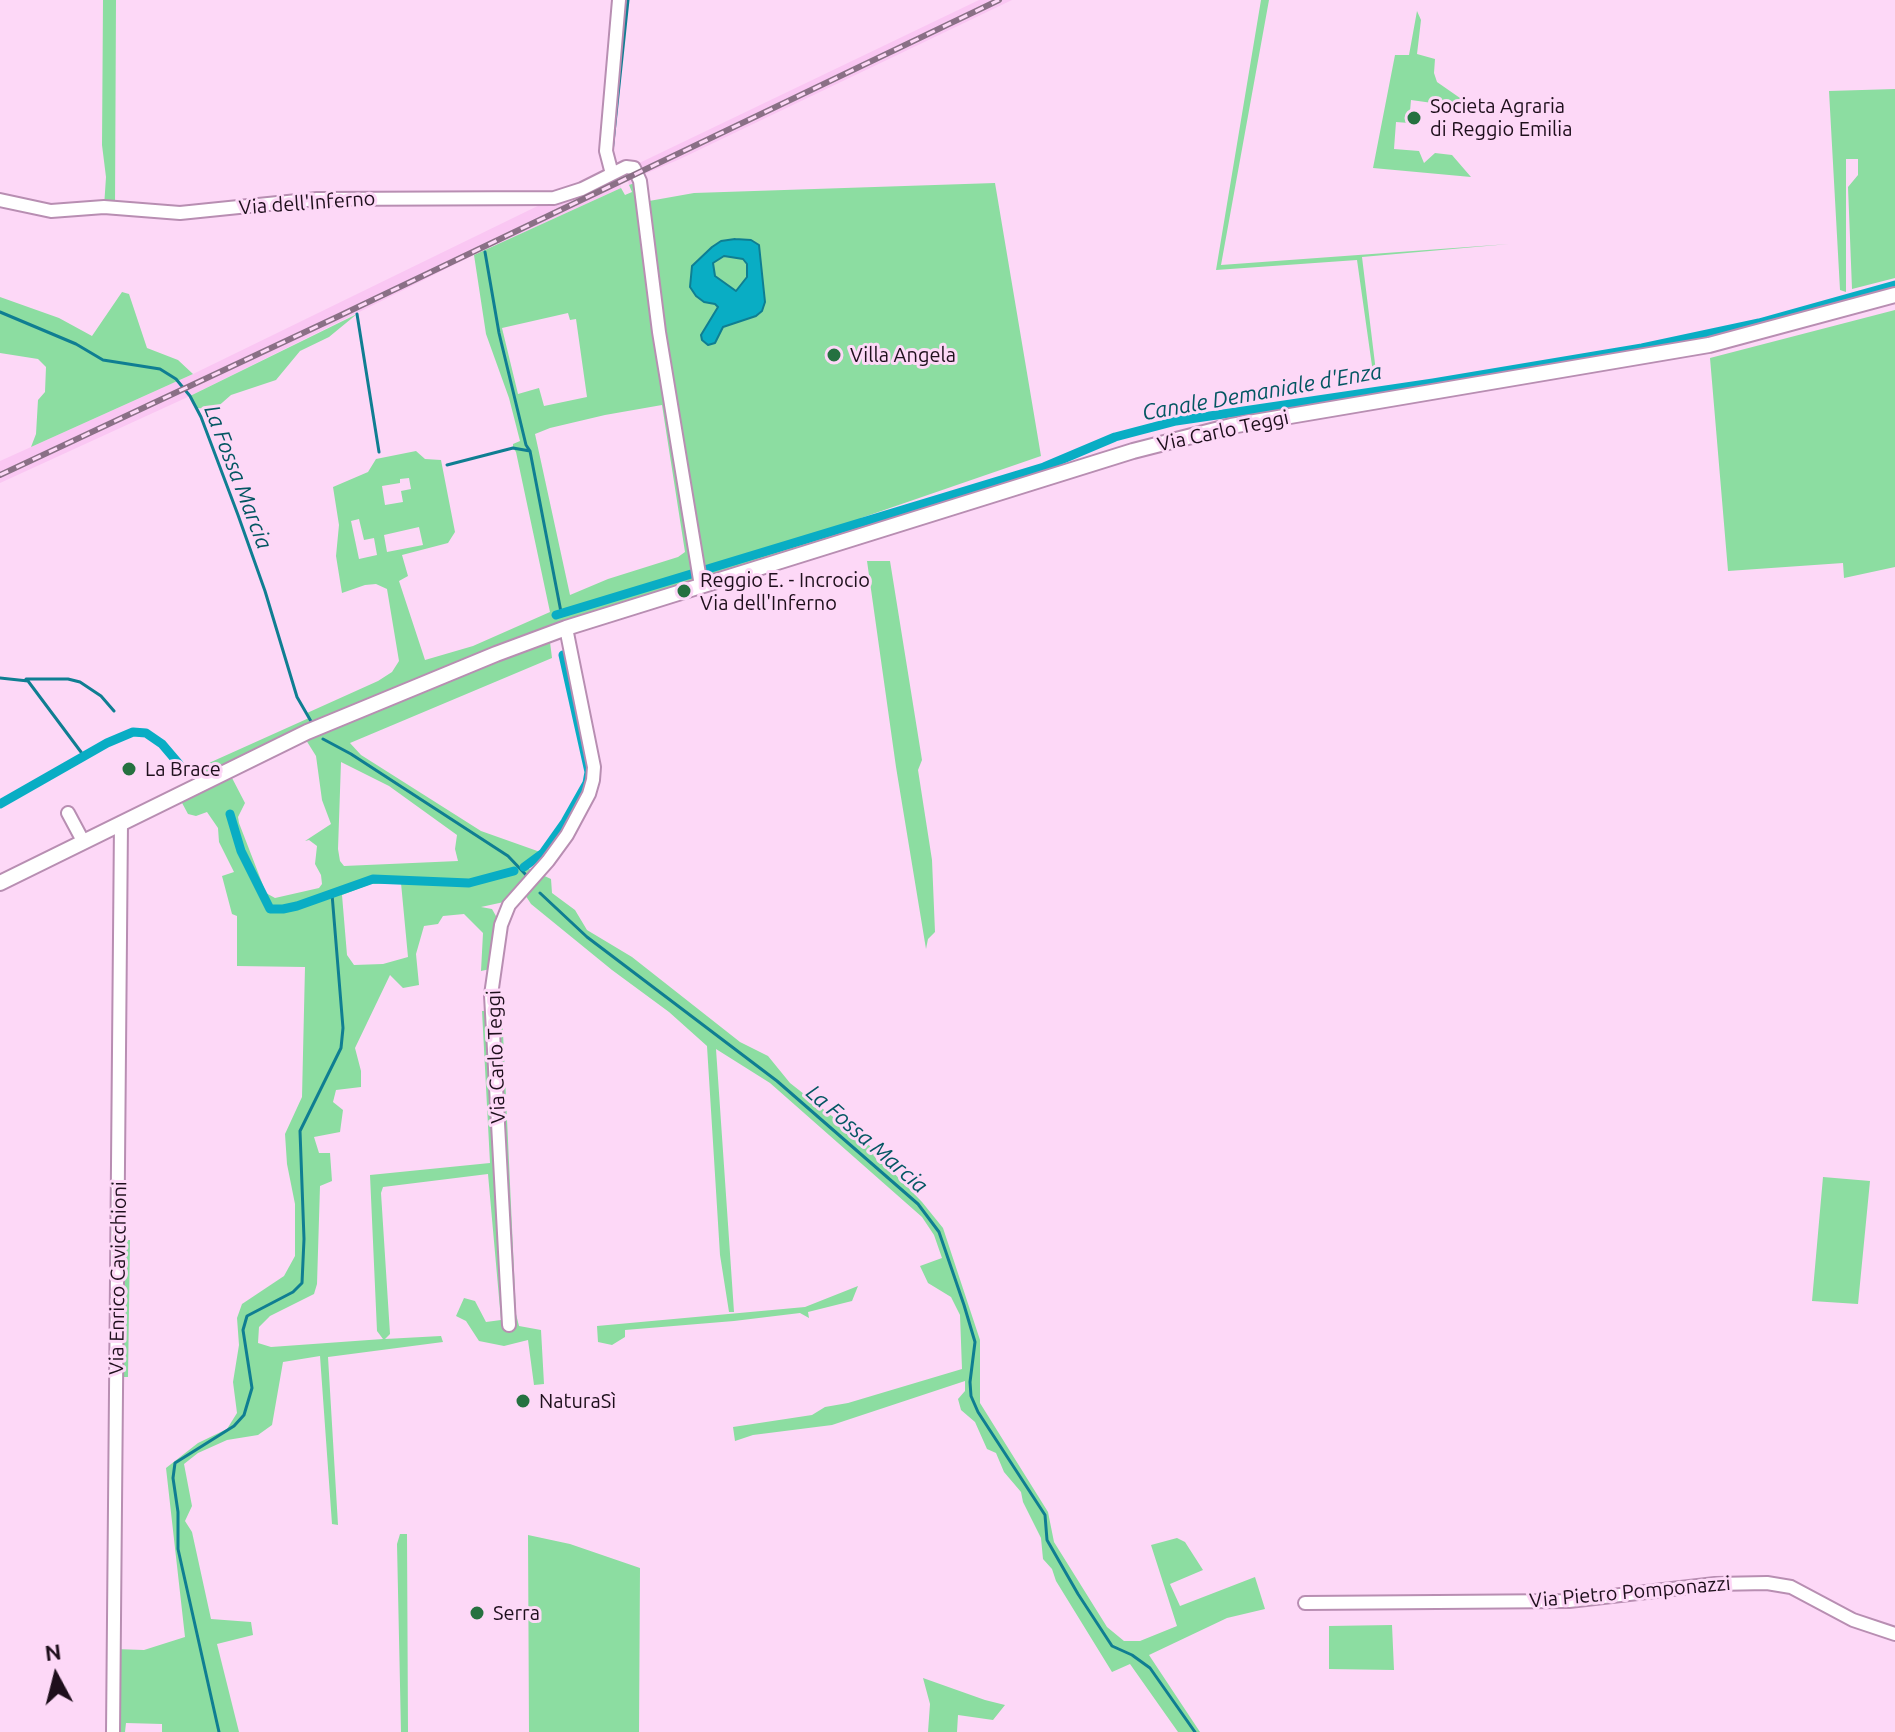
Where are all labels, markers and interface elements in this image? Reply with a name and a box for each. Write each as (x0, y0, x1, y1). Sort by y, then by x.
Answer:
place label: Societa Agraria di Reggio Emilia (1430, 94, 1572, 141)
marker: Societa Agraria di Reggio Emilia (1405, 109, 1423, 127)
street label: Via dell'Inferno (238, 186, 376, 220)
place label: Villa Angela (850, 343, 956, 367)
marker: Villa Angela (825, 346, 843, 364)
water label: Canale Demaniale d'Enza (1140, 358, 1384, 426)
water label: La Fossa Marcia (198, 401, 278, 553)
street label: Via Carlo Teggi (1155, 405, 1291, 457)
place label: Reggio E. - Incrocio Via dell'Inferno (700, 568, 870, 615)
marker: Reggio E. - Incrocio Via dell'Inferno (675, 582, 693, 600)
place label: La Brace (145, 757, 221, 781)
marker: La Brace (120, 760, 138, 778)
street label: Via Carlo Teggi (482, 990, 510, 1124)
water label: La Fossa Marcia (801, 1079, 933, 1199)
street label: Via Enrico Cavicchioni (104, 1181, 132, 1375)
place label: NaturaSì (539, 1389, 616, 1413)
marker: NaturaSì (514, 1392, 532, 1410)
street label: Via Pietro Pomponazzi (1528, 1571, 1732, 1613)
place label: Serra (493, 1601, 540, 1625)
marker: Serra (468, 1604, 486, 1622)
north arrow (16, 1636, 96, 1716)
text: N (43, 1638, 63, 1665)

